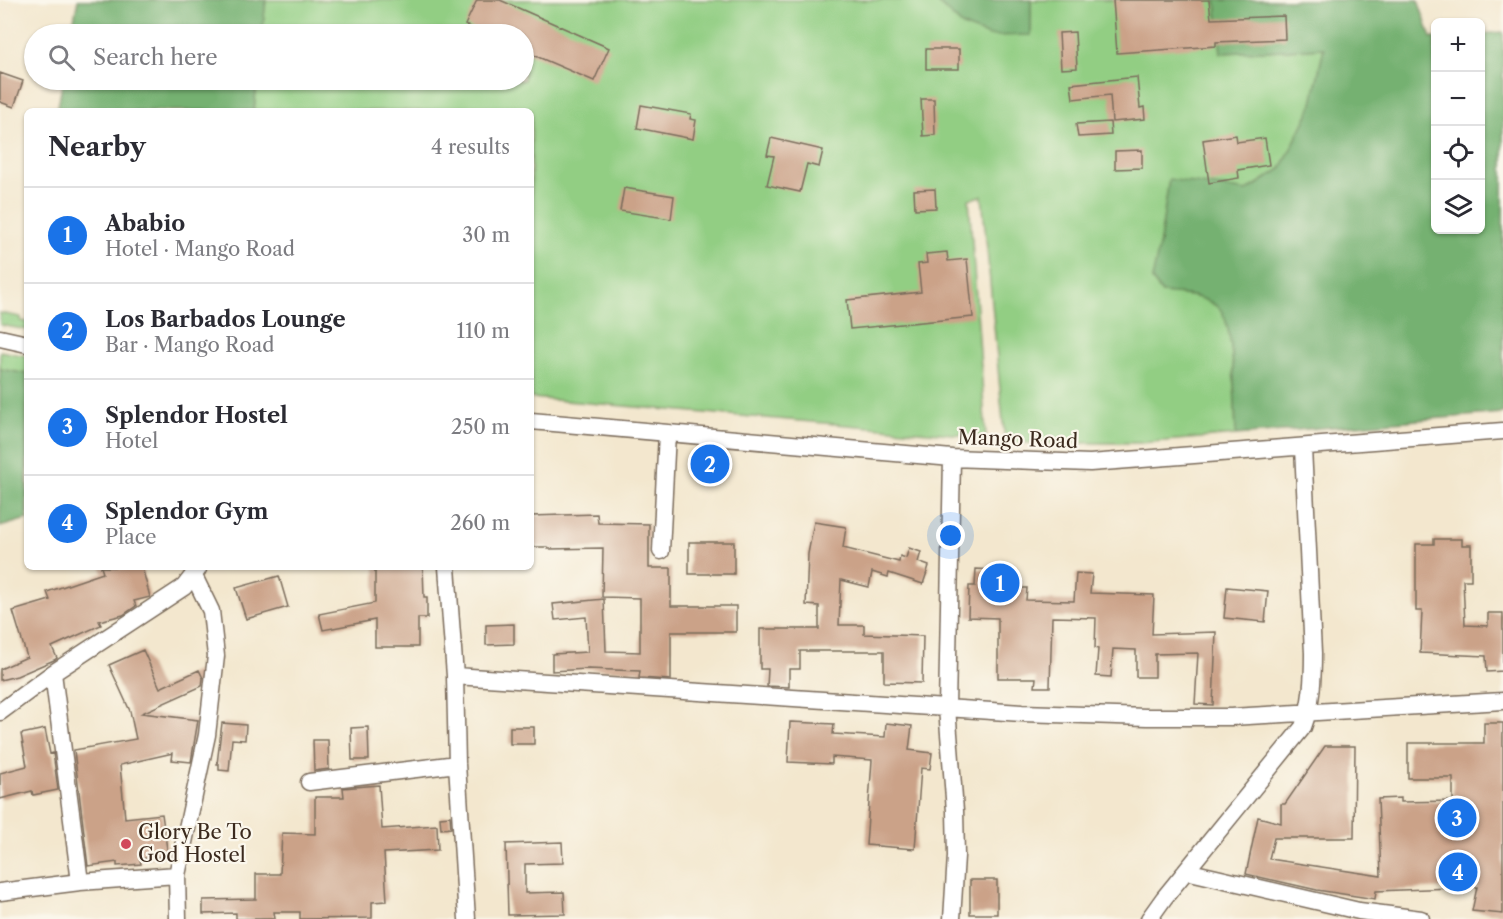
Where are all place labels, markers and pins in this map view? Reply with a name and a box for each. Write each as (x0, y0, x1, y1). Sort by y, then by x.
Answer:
pin: 2 (690, 442, 730, 486)
pin: 1 (980, 560, 1020, 606)
pin: 3 (1438, 796, 1476, 840)
place label: Glory Be To God Hostel (138, 820, 252, 867)
marker: Glory Be To God Hostel (119, 837, 133, 851)
pin: 4 (1438, 850, 1478, 894)

